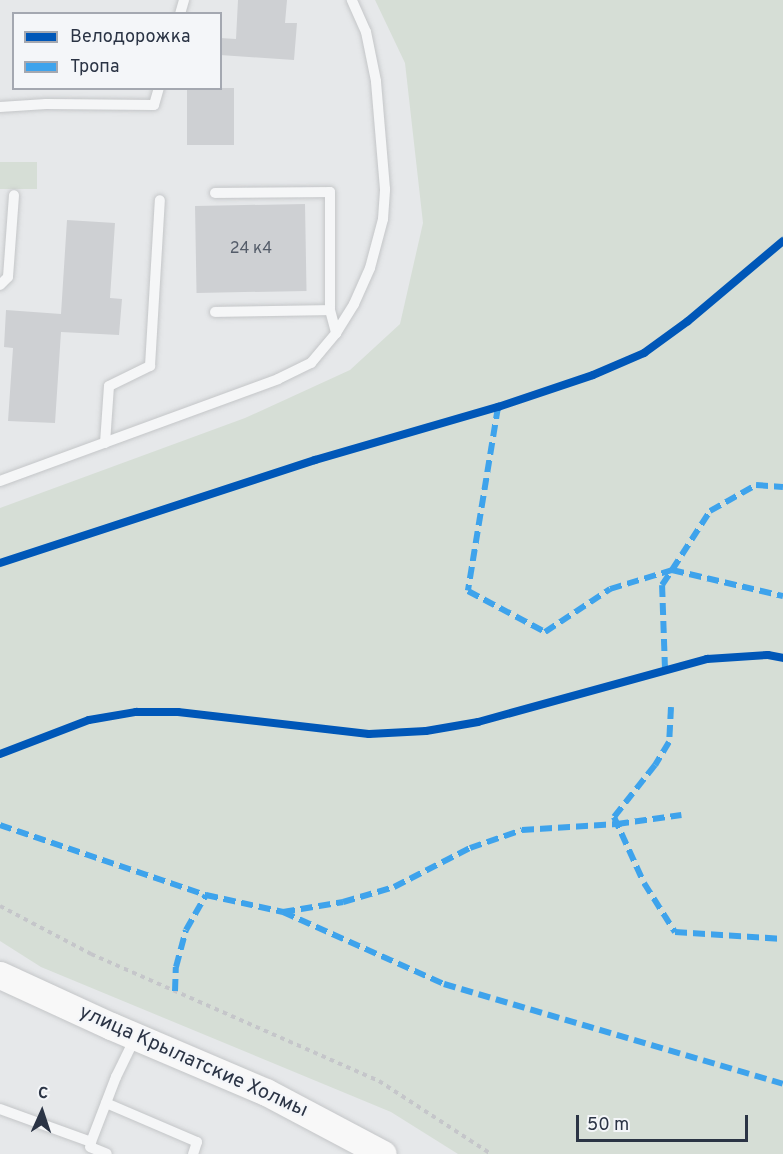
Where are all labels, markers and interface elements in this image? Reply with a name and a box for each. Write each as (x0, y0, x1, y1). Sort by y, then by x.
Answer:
legend (12, 12, 222, 90)
text: Велодорожка (70, 26, 190, 49)
text: Тропа (70, 56, 119, 79)
house number: 24 к4 (230, 239, 272, 259)
street label: улица Крылатские Холмы (75, 1001, 311, 1123)
north arrow (12, 1082, 72, 1142)
text: С (37, 1084, 49, 1104)
scale bar (579, 1103, 752, 1141)
text: 50 m (587, 1114, 629, 1137)

